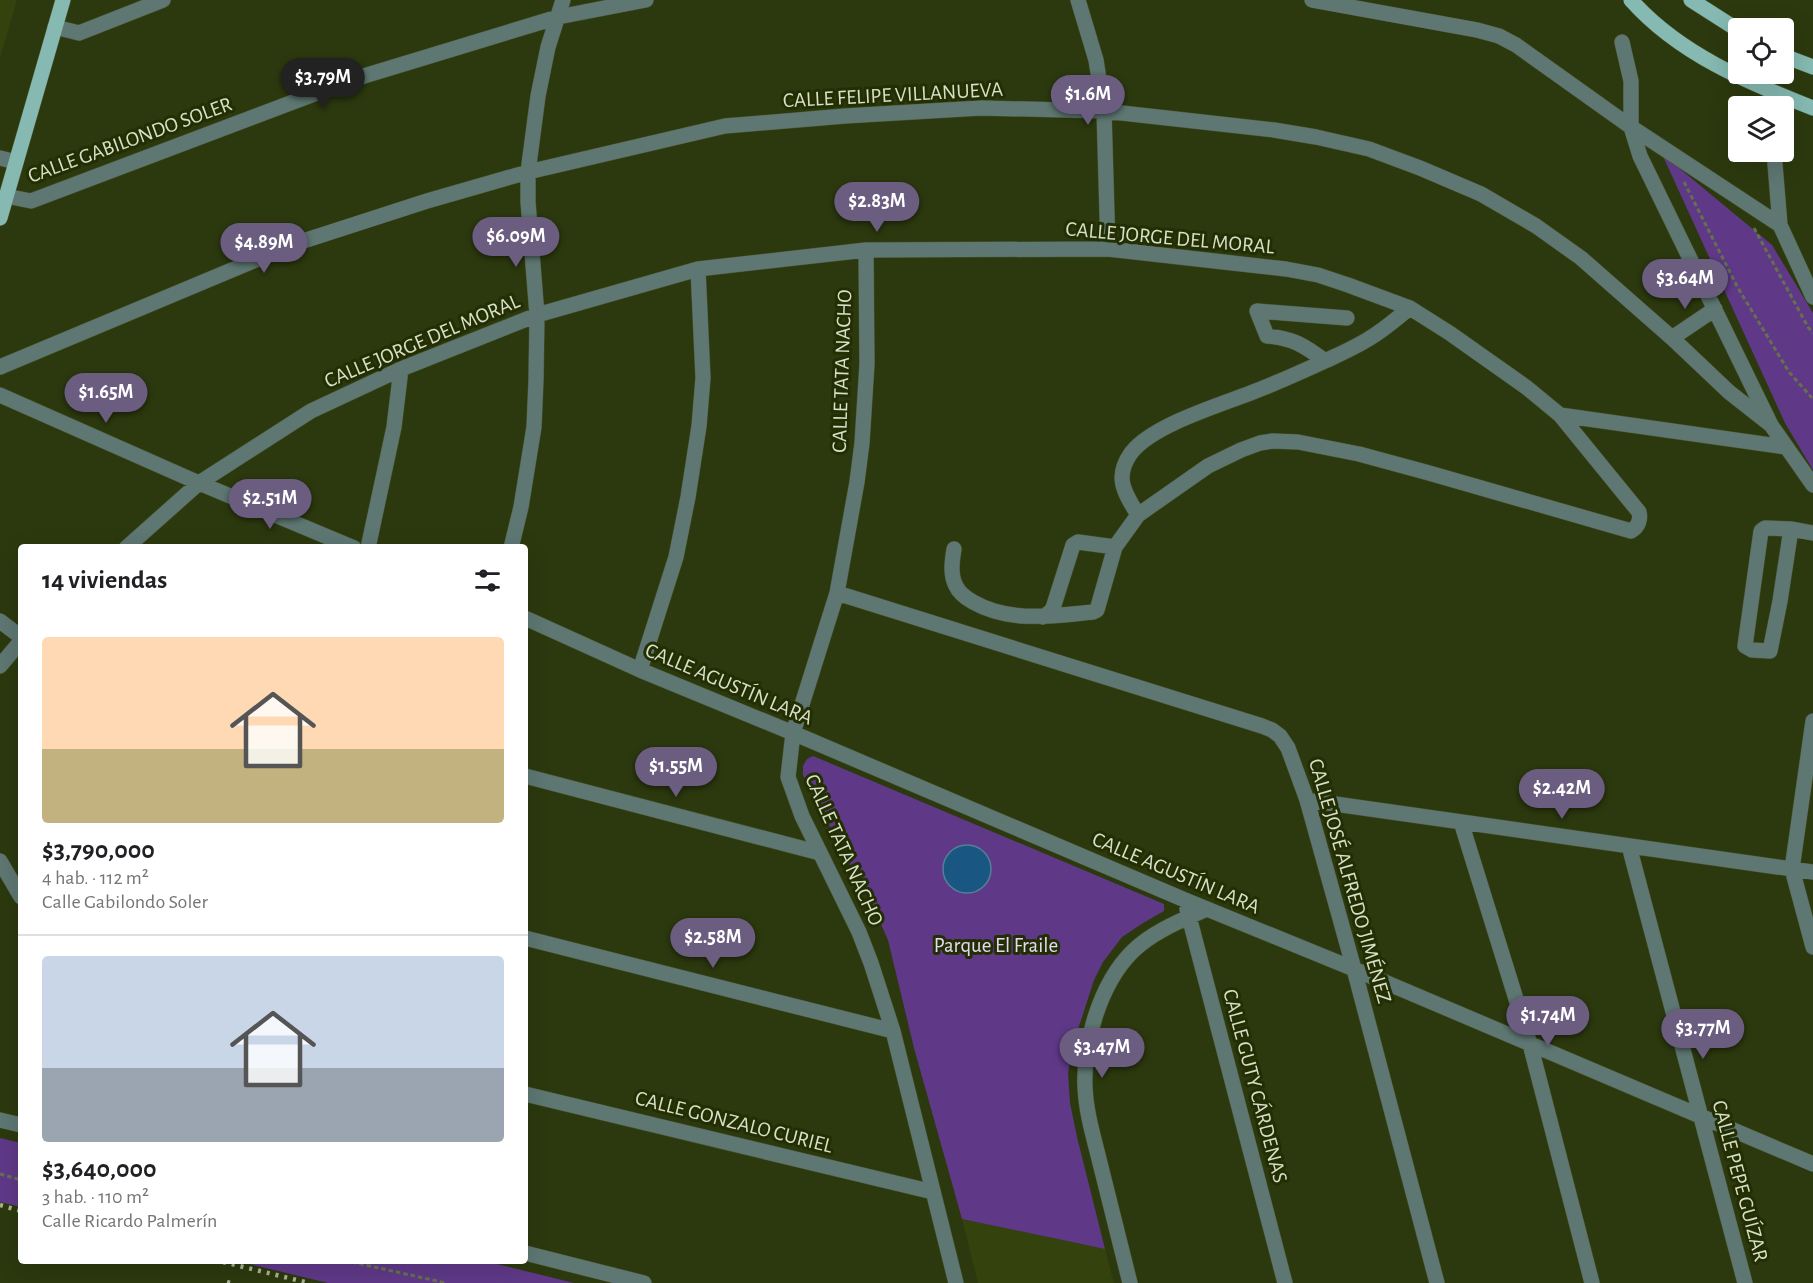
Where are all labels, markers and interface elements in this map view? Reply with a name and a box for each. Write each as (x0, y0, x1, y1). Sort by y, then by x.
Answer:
map controls (1728, 18, 1794, 162)
button: locate (1728, 18, 1794, 84)
pin: $3.79M (274, 58, 372, 109)
text: $3.79M (295, 67, 351, 87)
pin: $1.6M (1046, 75, 1130, 126)
street label: CALLE FELIPE VILLANUEVA (782, 79, 1004, 111)
text: $1.6M (1065, 84, 1111, 104)
street label: CALLE GABILONDO SOLER (25, 93, 235, 187)
button: layers (1728, 96, 1794, 162)
pin: $2.83M (828, 182, 926, 233)
text: $2.83M (848, 191, 906, 211)
pin: $6.09M (467, 217, 565, 268)
street label: CALLE JORGE DEL MORAL (1065, 218, 1276, 258)
pin: $4.89M (215, 223, 313, 274)
text: $6.09M (486, 226, 546, 246)
text: $4.89M (234, 232, 294, 252)
pin: $3.64M (1636, 259, 1734, 310)
text: $3.64M (1656, 268, 1714, 288)
street label: CALLE TATA NACHO (829, 289, 855, 453)
street label: CALLE JORGE DEL MORAL (321, 290, 523, 392)
pin: $1.65M (57, 373, 155, 424)
text: $1.65M (78, 382, 134, 402)
pin: $2.51M (221, 479, 319, 530)
text: $2.51M (243, 488, 297, 508)
icon: filters (471, 564, 504, 597)
text: 14 viviendas (42, 567, 167, 593)
street label: CALLE AGUSTÍN LARA (642, 637, 817, 729)
icon: home (219, 676, 327, 784)
pin: $1.55M (627, 747, 725, 798)
text: $1.55M (649, 756, 703, 776)
street label: CALLE JOSÉ ALFREDO JIMÉNEZ (1305, 756, 1397, 1006)
pin: $2.42M (1513, 769, 1611, 820)
street label: CALLE TATA NACHO (801, 771, 887, 929)
text: $2.42M (1533, 778, 1591, 798)
street label: CALLE AGUSTÍN LARA (1089, 826, 1264, 918)
text: $3,790,000 (42, 837, 155, 863)
text: 4 hab. · 112 m² (42, 868, 149, 888)
text: Calle Gabilondo Soler (42, 892, 208, 912)
pin: $2.58M (664, 918, 762, 969)
text: $2.58M (684, 927, 742, 947)
park label: Parque El Fraile (934, 935, 1058, 956)
street label: CALLE GUTY CÁRDENAS (1219, 986, 1293, 1185)
icon: home (219, 995, 327, 1103)
pin: $1.74M (1499, 996, 1597, 1047)
text: $1.74M (1520, 1005, 1576, 1025)
pin: $3.77M (1654, 1009, 1752, 1060)
text: $3.77M (1675, 1018, 1731, 1038)
pin: $3.47M (1053, 1028, 1151, 1079)
text: $3.47M (1074, 1037, 1130, 1057)
street label: CALLE GONZALO CURIEL (633, 1087, 835, 1157)
street label: CALLE PEPE GUÍZAR (1708, 1098, 1774, 1264)
text: $3,640,000 (42, 1156, 157, 1182)
text: 3 hab. · 110 m² (42, 1187, 149, 1207)
text: Calle Ricardo Palmerín (42, 1211, 217, 1231)

